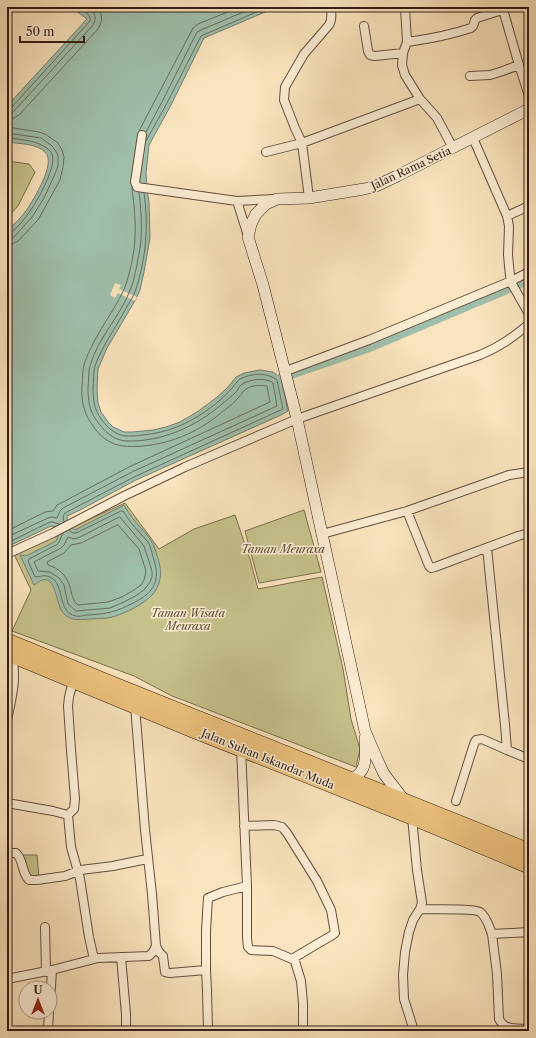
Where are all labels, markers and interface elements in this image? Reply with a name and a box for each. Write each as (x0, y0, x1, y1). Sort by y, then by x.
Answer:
scale bar (20, 18, 84, 44)
text: 50 m (26, 24, 55, 39)
street label: Jalan Rama Setia (367, 143, 454, 194)
park label: Taman Meuraxa (241, 542, 325, 556)
park label: Taman Wisata Meuraxa (151, 606, 226, 633)
street label: Jalan Sultan Iskandar Muda (198, 725, 337, 792)
north arrow (18, 980, 58, 1020)
text: U (34, 983, 43, 997)

